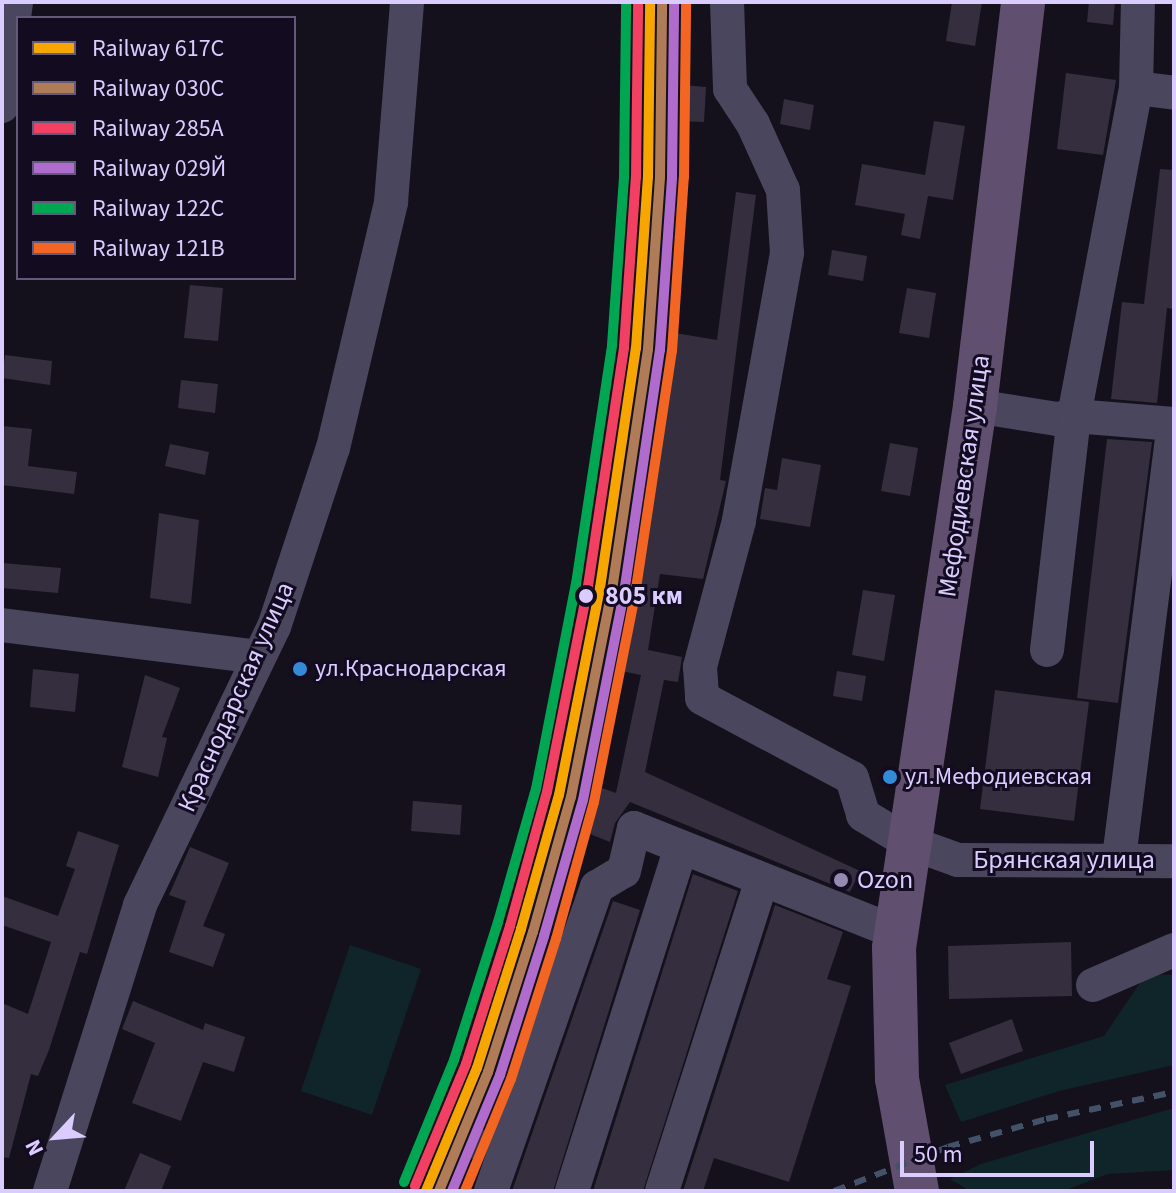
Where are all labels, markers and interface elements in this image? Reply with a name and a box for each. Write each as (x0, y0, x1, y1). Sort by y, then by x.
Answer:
legend (16, 16, 296, 280)
text: Railway 617C (92, 31, 224, 66)
text: Railway 030C (92, 71, 224, 106)
text: Railway 285А (92, 111, 224, 146)
text: Railway 029Й (92, 151, 226, 186)
text: Railway 122С (92, 191, 224, 226)
text: Railway 121В (92, 231, 225, 266)
street label: Мефодиевская улица (932, 353, 996, 599)
street label: Краснодарская улица (171, 577, 301, 817)
place label: 805 км (605, 580, 683, 612)
marker: 805 км (574, 584, 598, 608)
place label: ул.Краснодарская (315, 655, 507, 683)
marker: ул.Краснодарская (292, 661, 308, 677)
place label: ул.Мефодиевская (905, 763, 1092, 791)
marker: ул.Мефодиевская (882, 769, 898, 785)
street label: Брянская улица (973, 844, 1155, 876)
place label: Ozon (857, 864, 913, 896)
marker: Ozon (832, 871, 850, 889)
north arrow (16, 1097, 96, 1177)
scale bar (904, 1125, 1098, 1175)
text: N (17, 1134, 52, 1161)
text: 50 m (914, 1137, 963, 1172)

